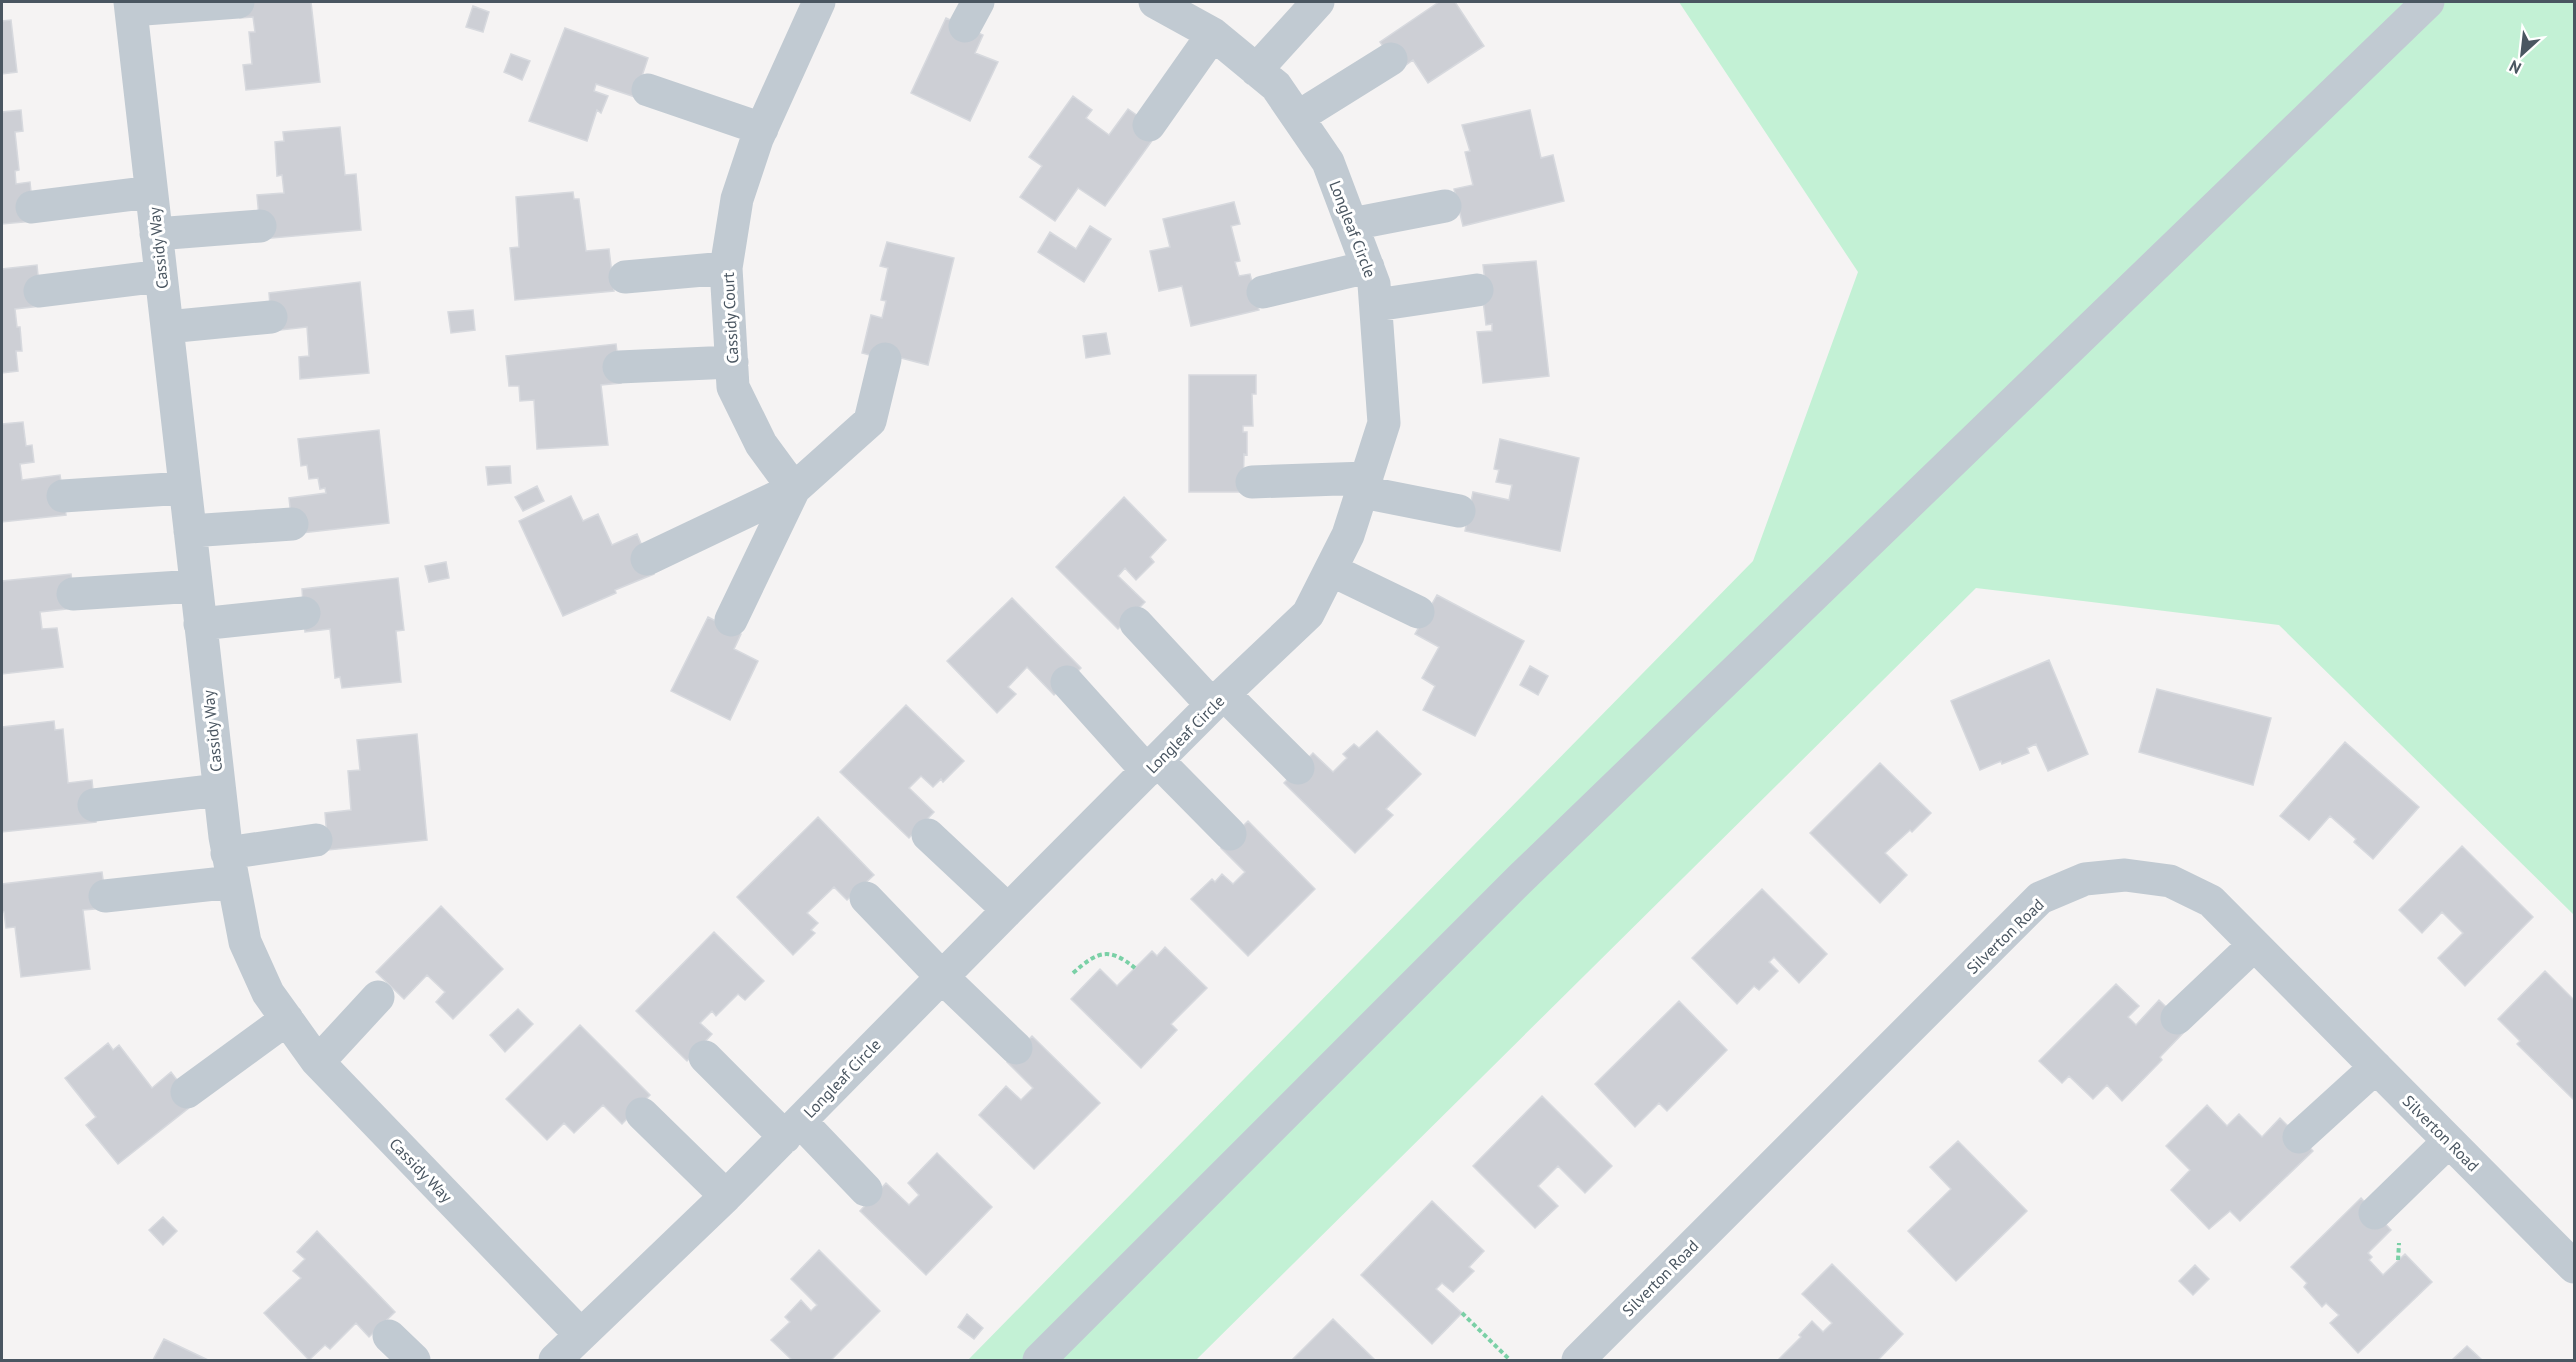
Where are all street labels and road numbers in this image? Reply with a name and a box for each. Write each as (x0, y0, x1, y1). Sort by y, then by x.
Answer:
street label: Longleaf Circle (1325, 178, 1381, 280)
street label: Cassidy Way (144, 206, 172, 290)
street label: Cassidy Court (718, 271, 742, 364)
street label: Cassidy Way (198, 689, 226, 773)
street label: Longleaf Circle (1142, 691, 1228, 777)
street label: Silverton Road (1962, 894, 2048, 978)
street label: Longleaf Circle (799, 1034, 885, 1122)
street label: Silverton Road (2399, 1091, 2483, 1175)
street label: Cassidy Way (385, 1134, 457, 1207)
street label: Silverton Road (1618, 1236, 1702, 1320)

